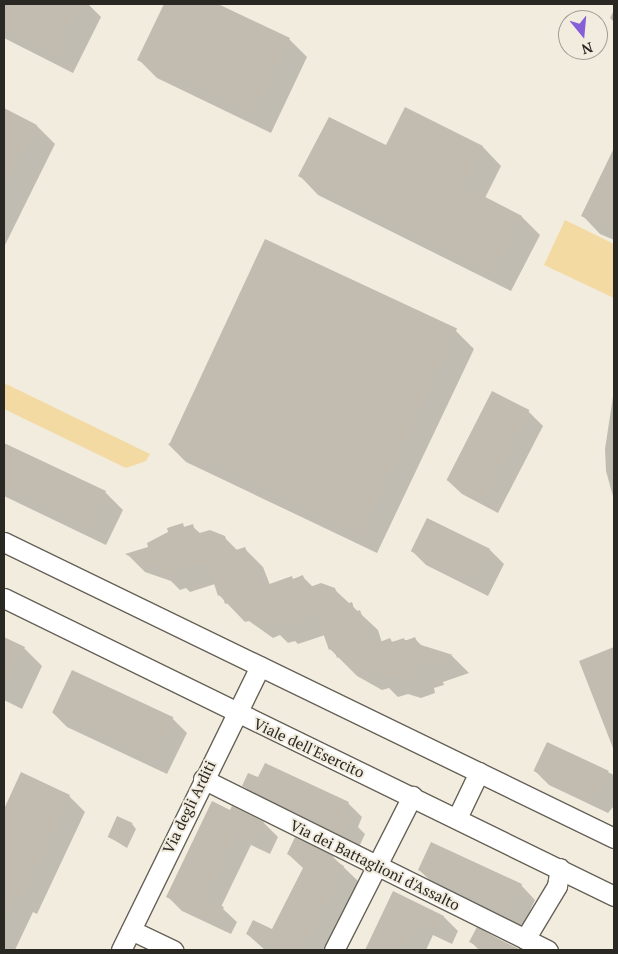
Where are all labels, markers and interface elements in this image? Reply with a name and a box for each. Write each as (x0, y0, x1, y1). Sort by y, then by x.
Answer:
north arrow (558, 10, 608, 60)
text: N (579, 38, 595, 60)
street label: Viale dell'Esercito (251, 714, 367, 782)
street label: Via degli Arditi (159, 758, 219, 856)
street label: Via dei Battaglioni d'Assalto (287, 816, 463, 914)

